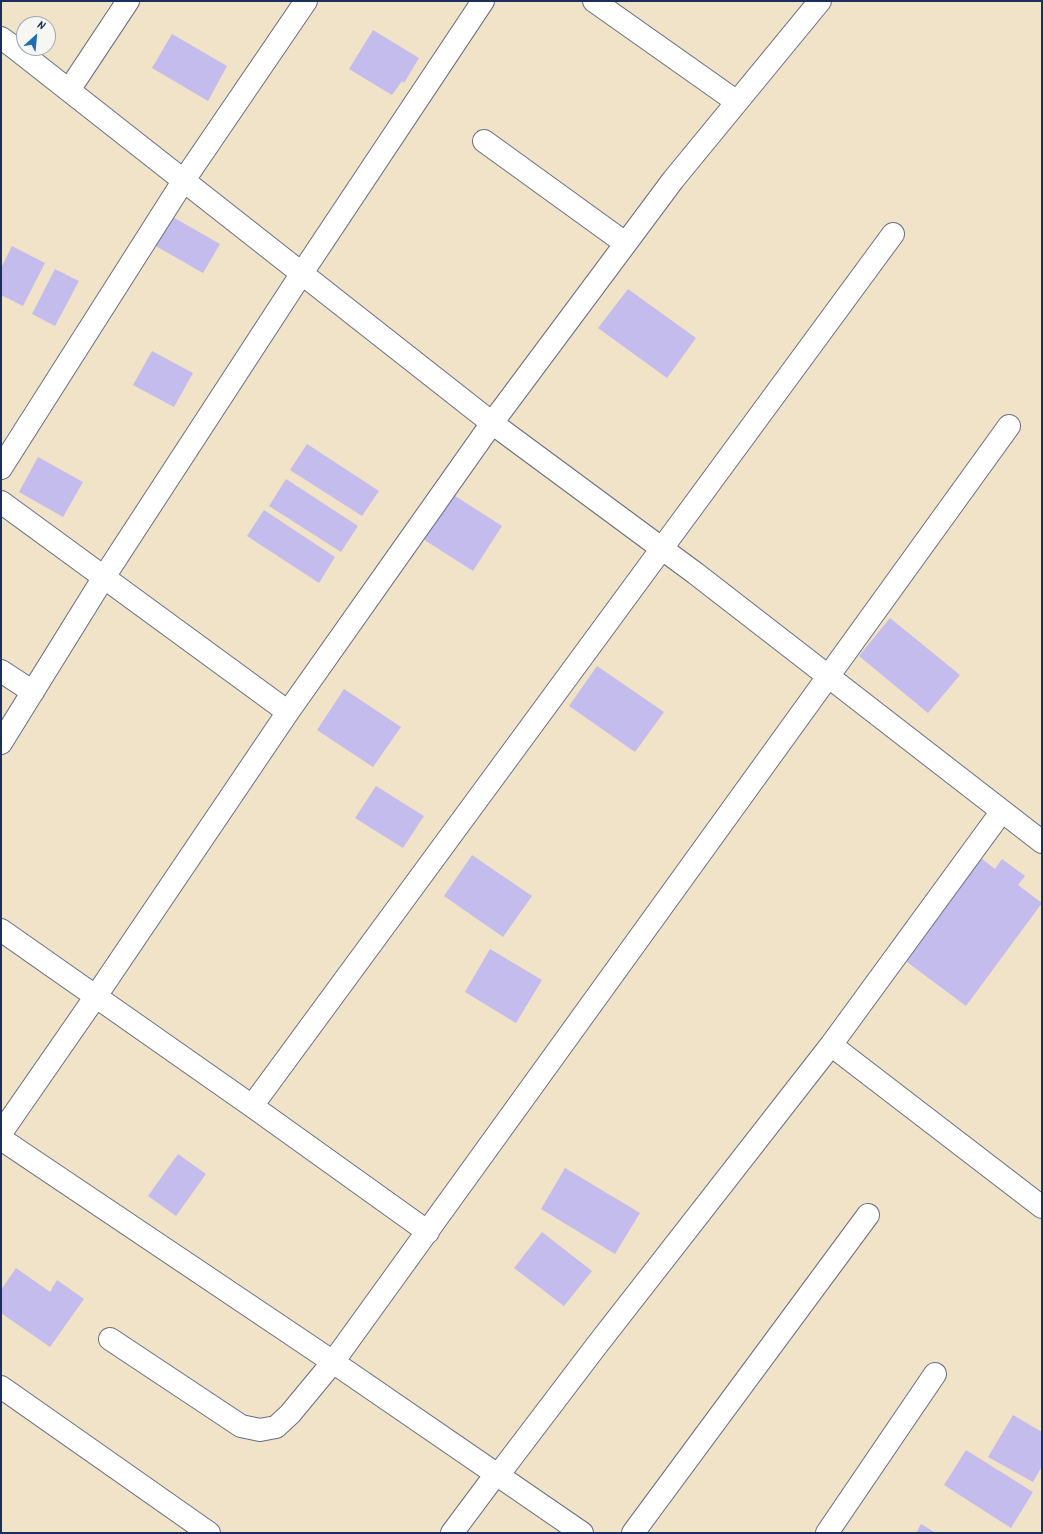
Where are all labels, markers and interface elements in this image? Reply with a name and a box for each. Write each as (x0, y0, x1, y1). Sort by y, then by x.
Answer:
north arrow (16, 16, 56, 56)
text: N (34, 17, 48, 36)

